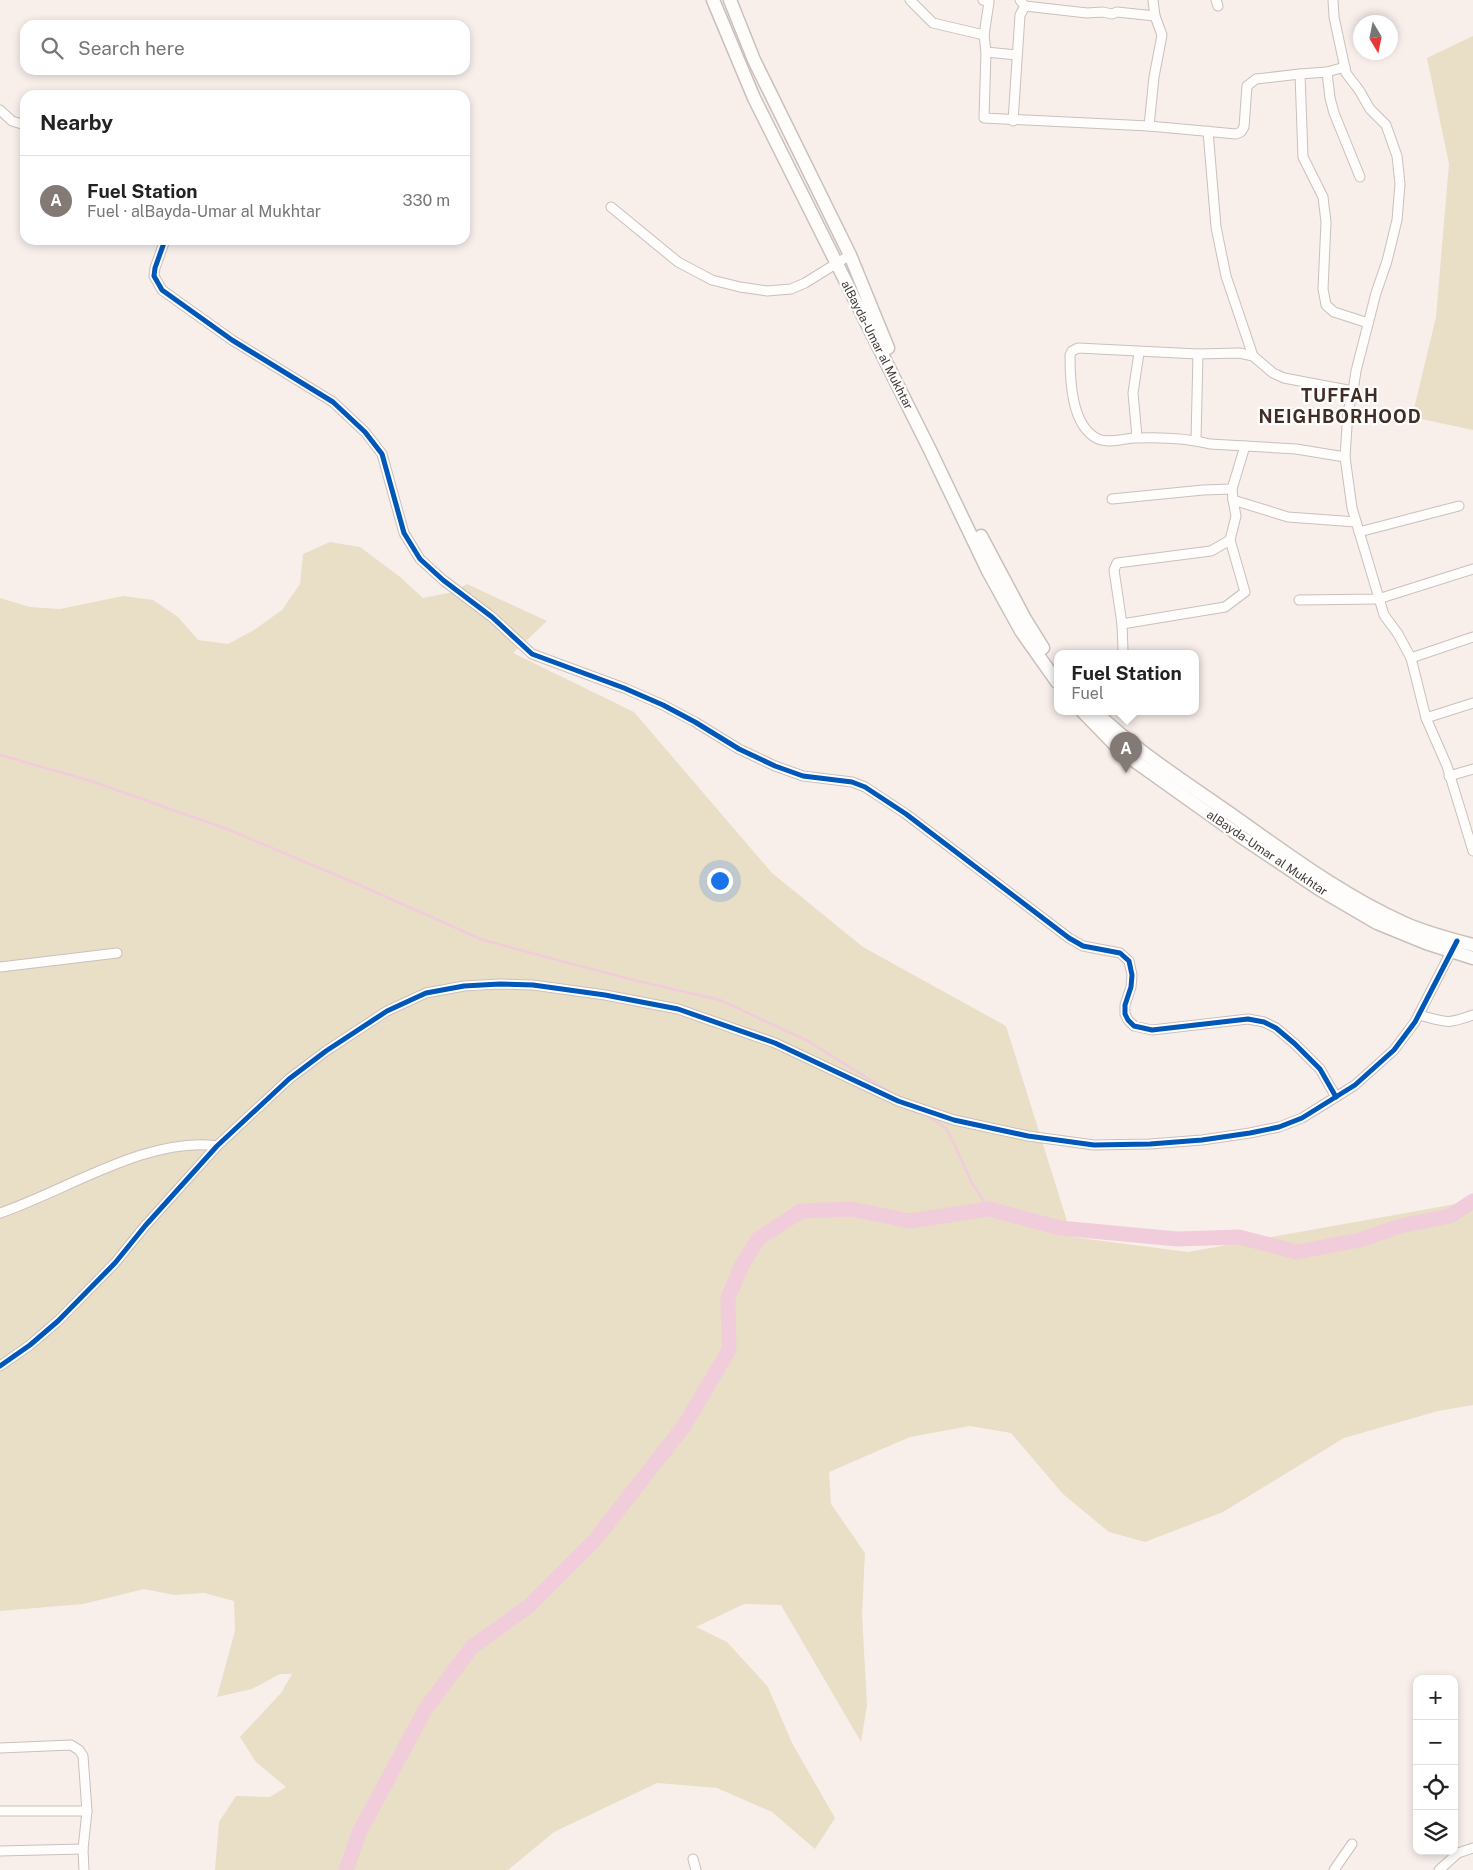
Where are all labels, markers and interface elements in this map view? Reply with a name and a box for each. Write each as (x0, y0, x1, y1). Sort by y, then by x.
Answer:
north arrow (1353, 15, 1398, 60)
search box (20, 20, 470, 75)
icon: search (38, 34, 66, 62)
text: Search here (78, 37, 185, 59)
text: Nearby (40, 110, 113, 135)
text: Fuel Station (87, 180, 198, 202)
text: A (50, 191, 62, 210)
text: 330 m (403, 191, 450, 210)
text: Fuel · alBayda-Umar al Mukhtar (87, 202, 321, 221)
street label: alBayda-Umar al Mukhtar (838, 278, 916, 412)
district label: TUFFAH NEIGHBORHOOD (1258, 385, 1422, 427)
popup (1054, 650, 1199, 715)
text: Fuel Station (1071, 662, 1182, 684)
text: Fuel (1071, 684, 1104, 703)
pin: A (1110, 732, 1142, 773)
street label: alBayda-Umar al Mukhtar (1204, 807, 1330, 899)
your location (707, 868, 733, 894)
map controls (1413, 1675, 1458, 1855)
button: + (1413, 1675, 1458, 1720)
button: − (1413, 1720, 1458, 1765)
button: locate (1413, 1765, 1458, 1810)
button: layers (1413, 1810, 1458, 1855)

